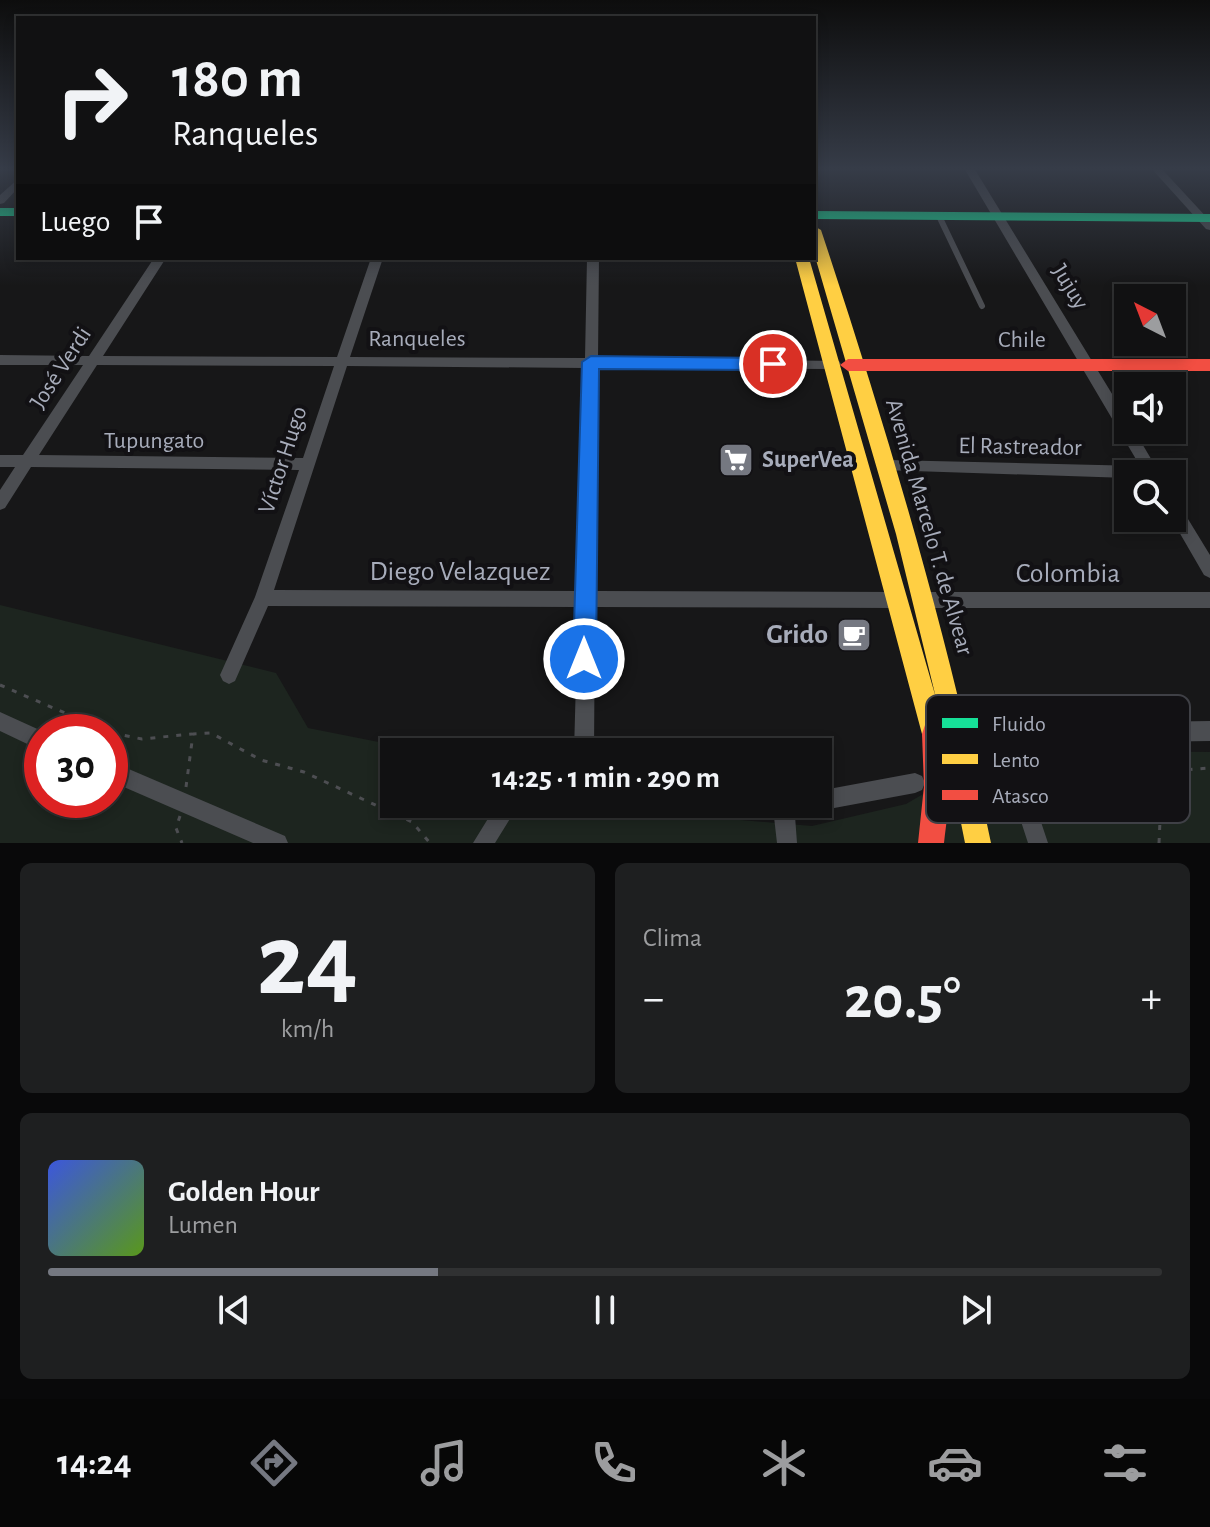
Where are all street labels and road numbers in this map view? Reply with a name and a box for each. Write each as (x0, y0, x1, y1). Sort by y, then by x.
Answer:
street label: Jujuy (1047, 260, 1093, 314)
street label: José Verdi (26, 323, 96, 413)
street label: Ranqueles (368, 327, 466, 351)
street label: Chile (998, 328, 1046, 352)
street label: Avenida Marcelo T. de Alvear (881, 396, 977, 658)
street label: Víctor Hugo (254, 403, 312, 517)
street label: Tupungato (104, 429, 204, 453)
street label: El Rastreador (958, 434, 1082, 460)
street label: Diego Velazquez (370, 558, 550, 586)
street label: Colombia (1016, 560, 1120, 588)

